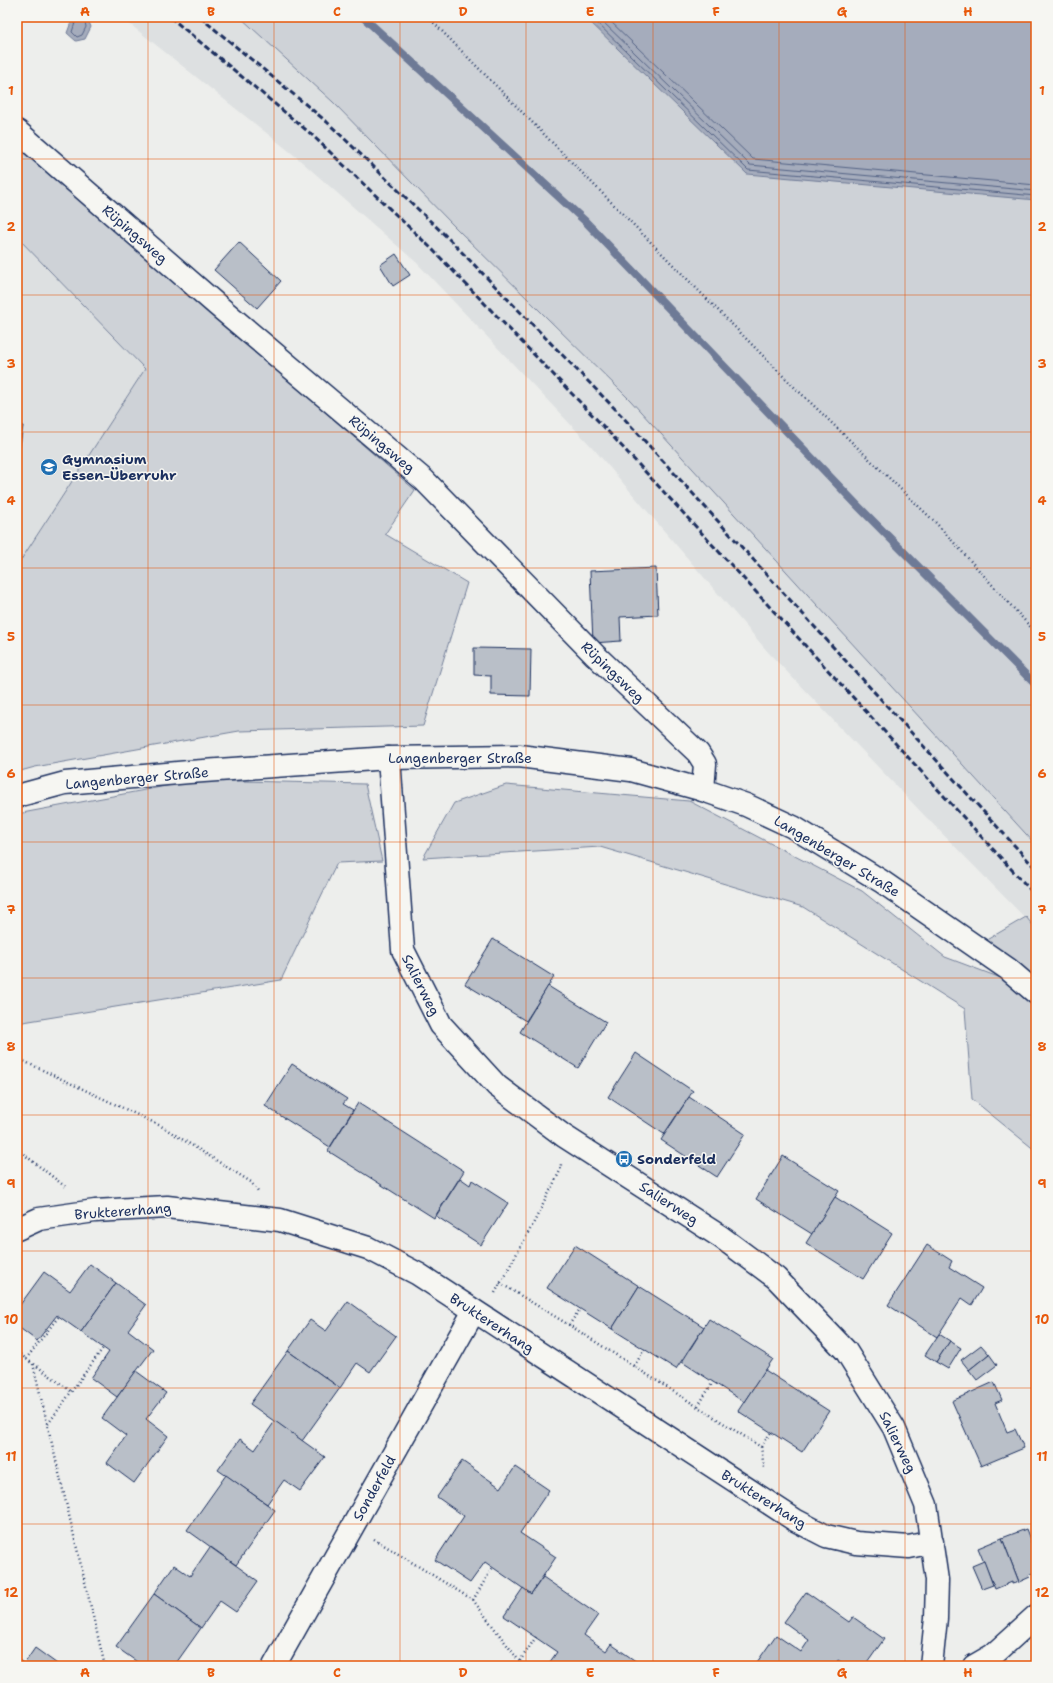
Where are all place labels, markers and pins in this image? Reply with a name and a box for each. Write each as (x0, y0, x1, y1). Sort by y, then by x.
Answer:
place label: Gymnasium Essen-Überruhr (62, 450, 177, 484)
school or university icon: Gymnasium Essen-Überruhr (39, 457, 59, 477)
bus stop icon: Sonderfeld (614, 1149, 634, 1169)
place label: Sonderfeld (637, 1150, 716, 1168)

